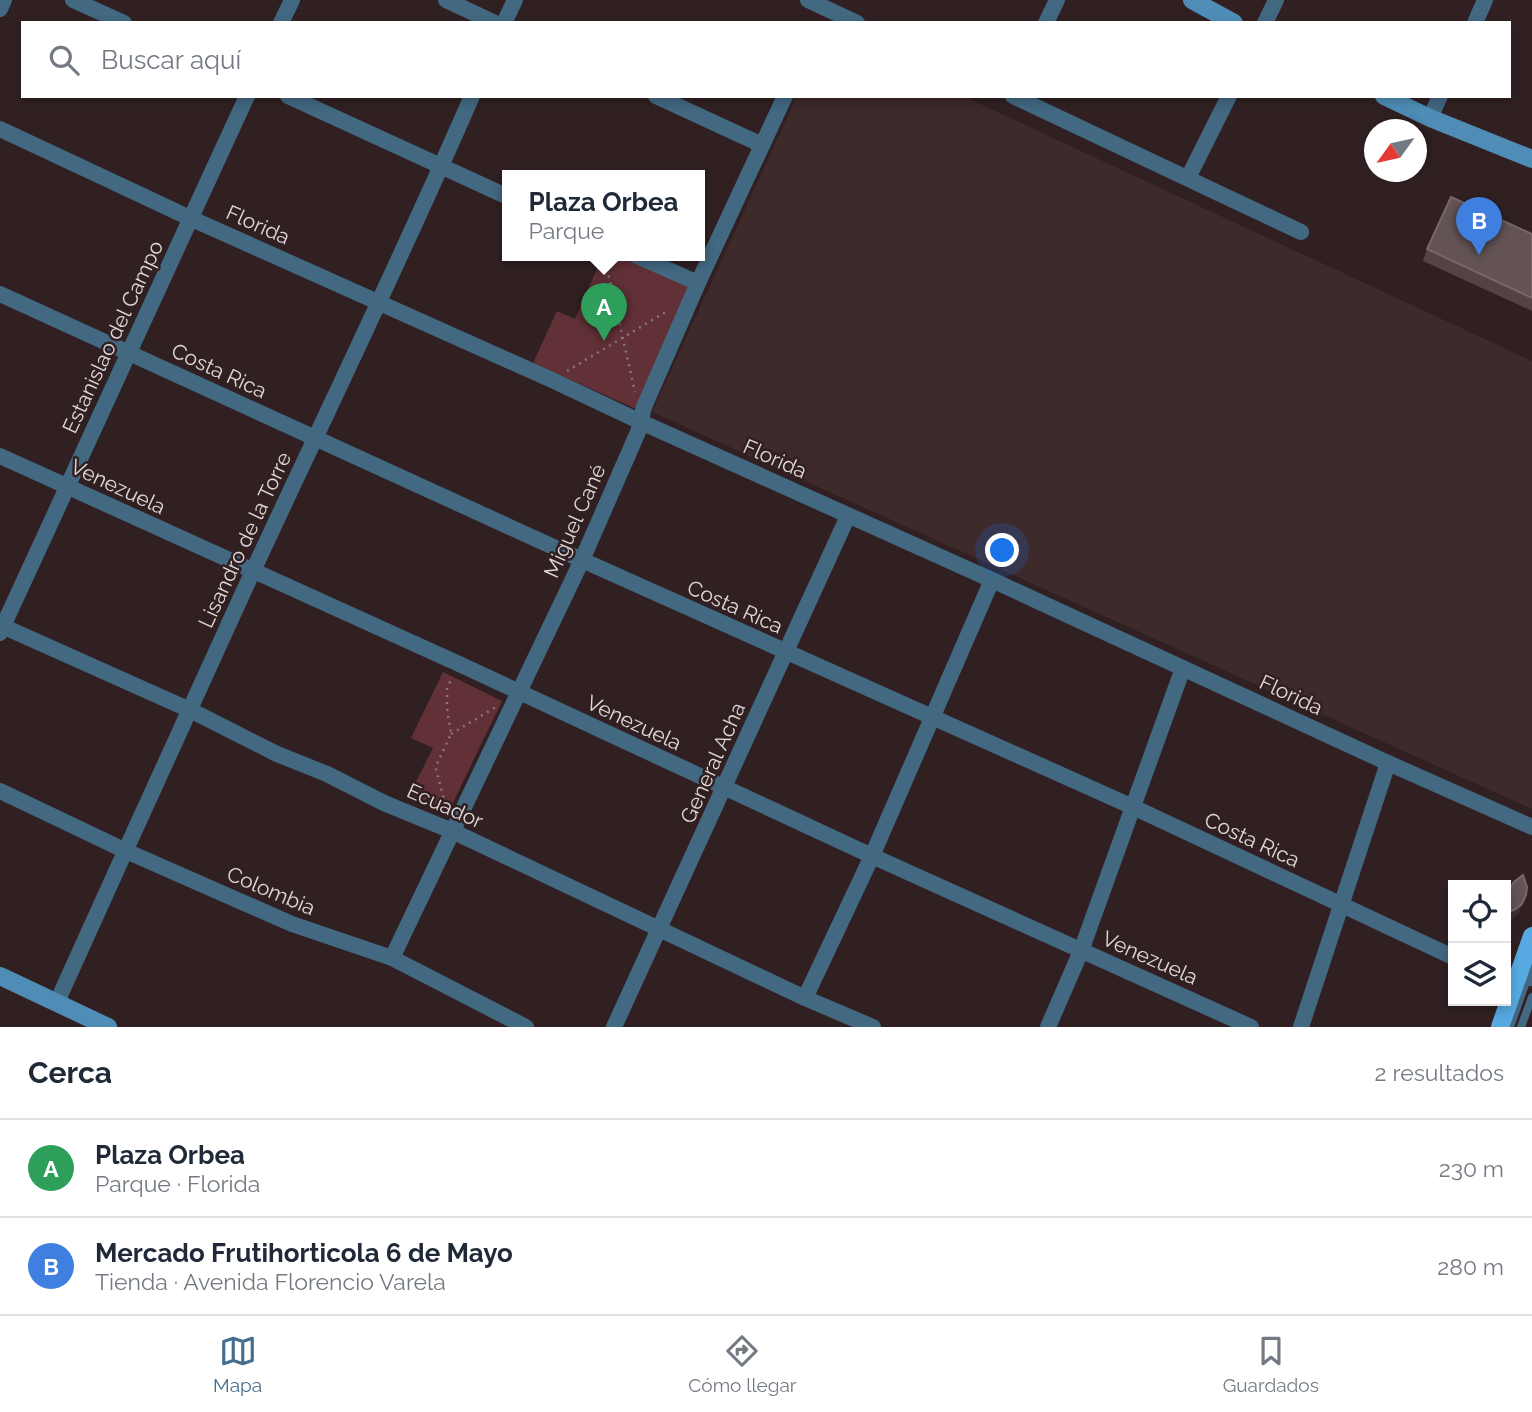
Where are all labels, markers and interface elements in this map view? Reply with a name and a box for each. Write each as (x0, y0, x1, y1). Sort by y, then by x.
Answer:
search box (21, 21, 1511, 98)
icon: search (45, 41, 83, 79)
text: Buscar aquí (101, 45, 241, 75)
north arrow (1364, 119, 1427, 182)
popup (502, 170, 705, 261)
text: Plaza Orbea (529, 187, 678, 217)
pin: B (1456, 197, 1502, 255)
street label: Florida (222, 199, 294, 250)
text: Parque (529, 217, 604, 244)
street label: Estanislao del Campo (57, 236, 168, 437)
pin: A (581, 283, 627, 341)
street label: Costa Rica (168, 338, 271, 403)
street label: Florida (739, 433, 811, 484)
street label: Lisandro de la Torre (193, 448, 296, 632)
street label: Venezuela (67, 454, 170, 519)
street label: Miguel Cané (538, 460, 611, 581)
your location (985, 533, 1019, 567)
street label: Costa Rica (684, 574, 787, 639)
street label: Florida (1256, 669, 1327, 720)
street label: Venezuela (583, 690, 686, 755)
street label: General Acha (675, 699, 750, 827)
street label: Ecuador (403, 778, 488, 834)
street label: Costa Rica (1201, 807, 1304, 872)
street label: Colombia (223, 861, 319, 920)
map controls (1448, 880, 1511, 1006)
button: locate (1448, 880, 1511, 943)
street label: Venezuela (1099, 925, 1202, 990)
button: layers (1448, 943, 1511, 1006)
text: Cerca (28, 1055, 112, 1090)
text: 2 resultados (1375, 1059, 1504, 1086)
text: Plaza Orbea (95, 1140, 245, 1170)
text: A (43, 1155, 59, 1182)
text: 230 m (1439, 1155, 1504, 1182)
text: Parque · Florida (95, 1170, 260, 1197)
text: Mercado Frutihorticola 6 de Mayo (95, 1238, 513, 1268)
text: B (43, 1253, 59, 1280)
text: 280 m (1437, 1253, 1504, 1280)
text: Tienda · Avenida Florencio Varela (95, 1268, 446, 1295)
tab: Mapa (213, 1332, 262, 1396)
tab: Cómo llegar (688, 1332, 797, 1396)
tab: Guardados (1223, 1332, 1319, 1396)

